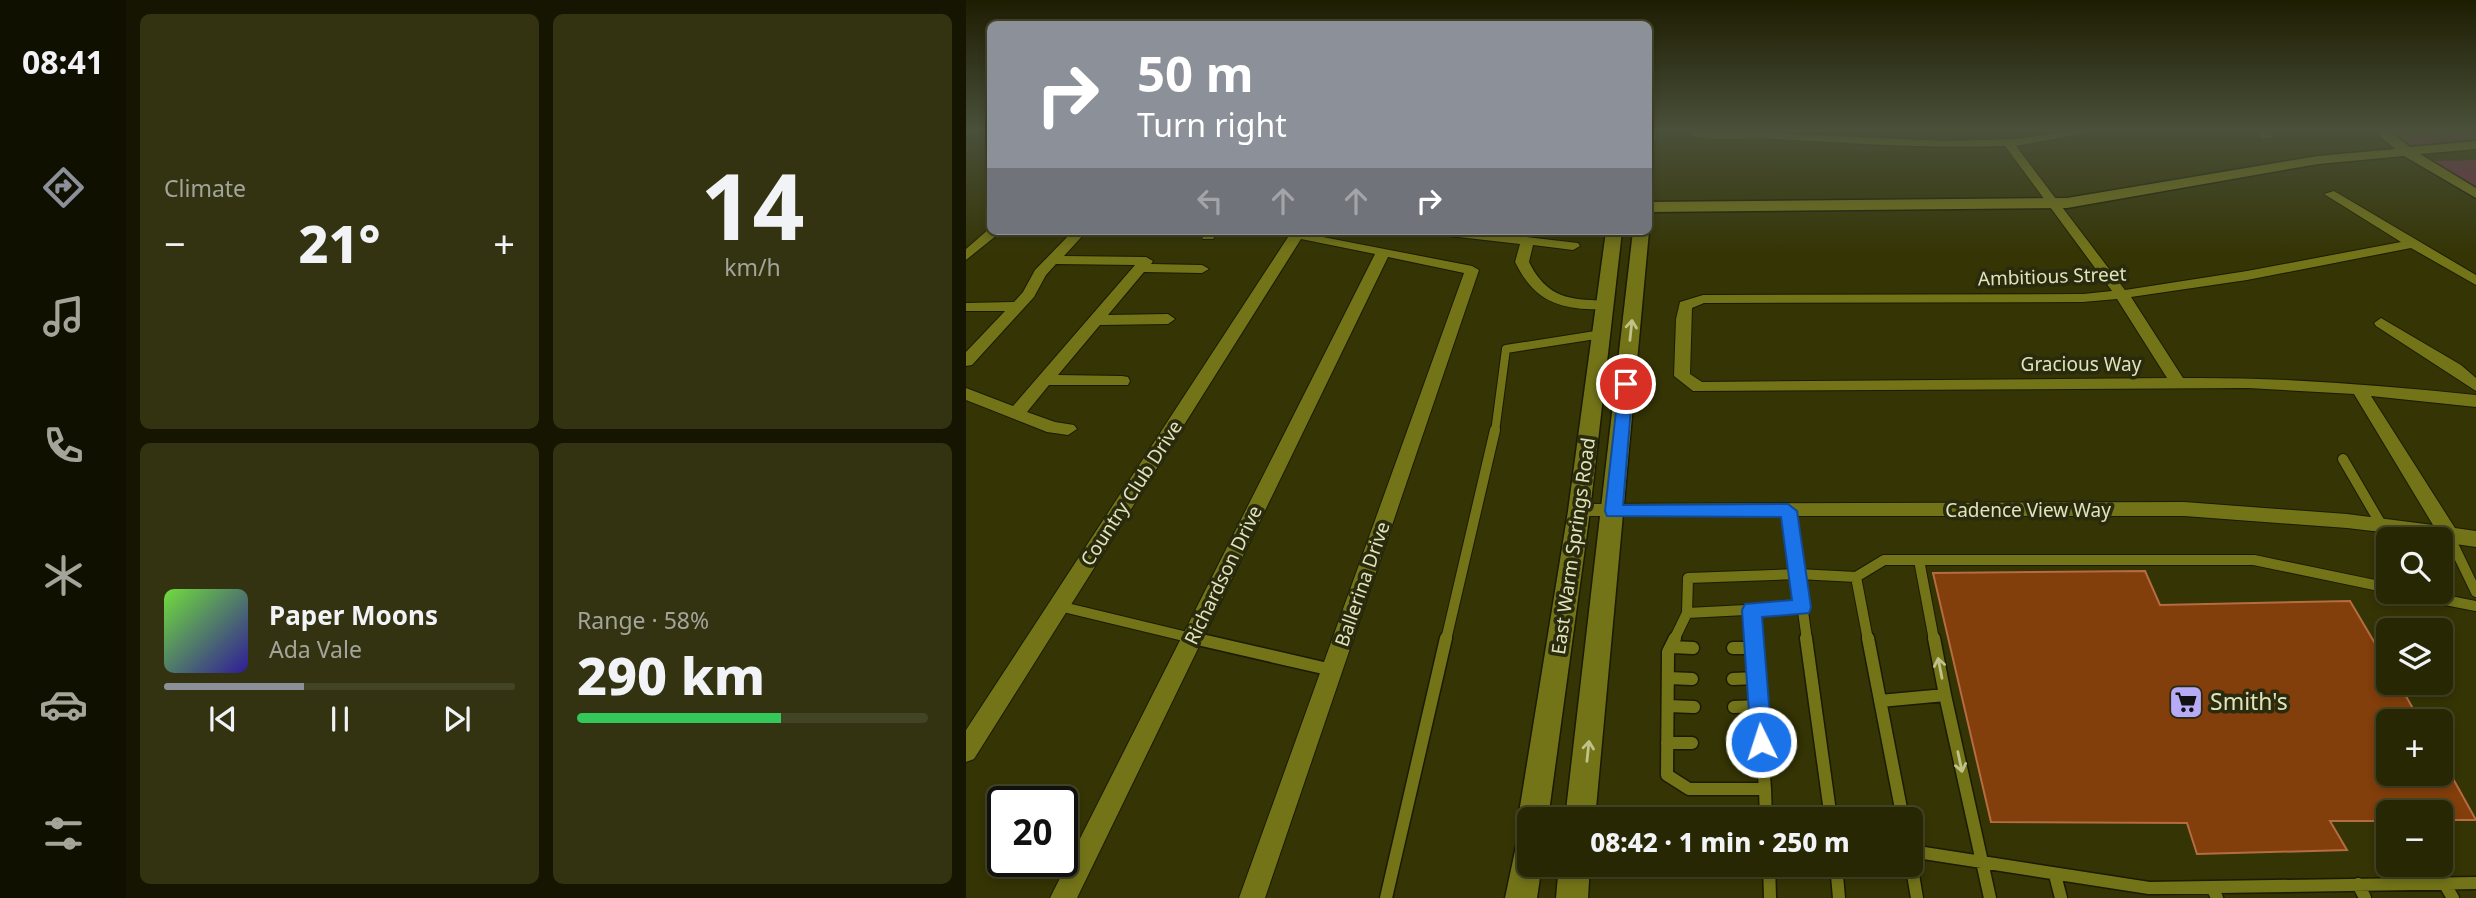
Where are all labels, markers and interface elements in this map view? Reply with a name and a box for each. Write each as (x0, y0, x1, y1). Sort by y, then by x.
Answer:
text: 08:41 (22, 40, 104, 83)
text: 50 m (1137, 40, 1254, 106)
icon: right (1022, 49, 1113, 140)
text: Turn right (1137, 103, 1287, 146)
text: 14 (700, 143, 805, 267)
icon: directions (39, 163, 88, 212)
text: Climate (164, 172, 246, 204)
icon: left (1191, 182, 1229, 220)
icon: ahead (1264, 182, 1302, 220)
icon: ahead (1337, 182, 1375, 220)
icon: right (1410, 182, 1448, 220)
text: 21° (298, 207, 381, 278)
text: − (164, 217, 186, 269)
text: + (493, 217, 515, 269)
text: km/h (724, 251, 781, 283)
street label: Ambitious Street (1977, 260, 2127, 292)
icon: music (39, 292, 88, 341)
one-way arrow (1625, 319, 1638, 342)
street label: Gracious Way (2021, 351, 2142, 377)
pin (1596, 354, 1656, 414)
icon: arrive (1607, 365, 1645, 403)
street label: Country Club Drive (1074, 415, 1188, 571)
icon: phone (39, 421, 88, 470)
street label: East Warm Springs Road (1545, 436, 1601, 656)
street label: Cadence View Way (1945, 497, 2111, 523)
street label: Richardson Drive (1178, 501, 1268, 649)
street label: Ballerina Drive (1328, 518, 1396, 650)
map controls (2376, 527, 2453, 877)
button: search (2376, 527, 2453, 604)
icon: climate (39, 551, 88, 600)
text: Paper Moons (269, 597, 438, 633)
text: Range · 58% (577, 604, 709, 636)
button: layers (2376, 618, 2453, 695)
text: Ada Vale (269, 633, 362, 665)
text: 290 km (577, 639, 765, 710)
one-way arrow (1933, 657, 1946, 680)
icon: car (39, 680, 88, 729)
supermarket icon: Smith's (2167, 683, 2205, 721)
place label: Smith's (2210, 685, 2288, 717)
icon: previous (204, 700, 242, 738)
icon: pause (321, 700, 359, 738)
icon: next (438, 700, 476, 738)
position arrow (1724, 705, 1798, 779)
button: + (2376, 709, 2453, 786)
one-way arrow (1581, 740, 1594, 763)
one-way arrow (1953, 750, 1967, 773)
speed limit sign: 20 (987, 786, 1078, 877)
button: − (2376, 800, 2453, 877)
icon: filters (39, 809, 88, 858)
text: 08:42 · 1 min · 250 m (1590, 824, 1850, 860)

